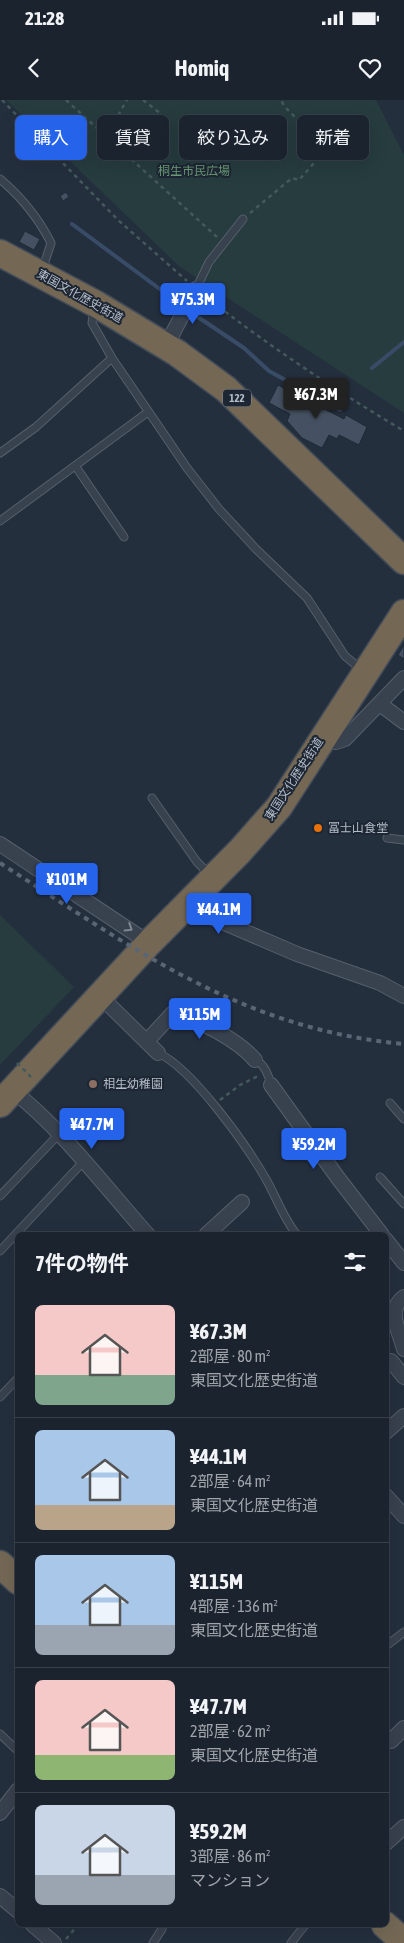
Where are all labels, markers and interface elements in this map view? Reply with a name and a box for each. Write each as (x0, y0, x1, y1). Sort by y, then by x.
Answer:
text: 21:28 (25, 7, 64, 29)
icon: back (20, 54, 48, 82)
icon: heart (356, 54, 384, 82)
text: Homiq (175, 55, 229, 81)
chip: 購入 (15, 115, 87, 160)
chip: 賃貸 (97, 115, 169, 160)
chip: 絞り込み (179, 115, 287, 160)
chip: 新着 (297, 115, 369, 160)
park label: 桐生市民広場 (158, 164, 230, 178)
street label: 東国文化歴史街道 (35, 267, 125, 325)
pin: ¥75.3M (152, 282, 234, 325)
text: ¥75.3M (171, 290, 215, 308)
pin: ¥67.3M (275, 378, 357, 420)
text: ¥67.3M (294, 385, 338, 403)
road number: 122 (223, 390, 251, 406)
street label: 東国文化歴史街道 (262, 735, 326, 823)
place label: 冨士山食堂 (328, 821, 388, 835)
marker: 冨士山食堂 (312, 822, 324, 834)
pin: ¥101M (32, 862, 102, 905)
text: ¥101M (47, 870, 87, 888)
pin: ¥44.1M (178, 892, 260, 935)
text: ¥44.1M (197, 900, 241, 918)
one-way arrow (123, 922, 133, 931)
pin: ¥115M (165, 998, 235, 1040)
text: ¥115M (180, 1005, 220, 1023)
place label: 相生幼稚園 (103, 1077, 163, 1091)
marker: 相生幼稚園 (87, 1078, 99, 1090)
pin: ¥47.7M (51, 1108, 133, 1150)
text: ¥47.7M (70, 1115, 114, 1133)
pin: ¥59.2M (273, 1128, 355, 1170)
text: ¥59.2M (292, 1135, 336, 1153)
icon: filters (341, 1248, 369, 1276)
text: 7件の物件 (35, 1251, 129, 1275)
text: ¥67.3M (190, 1319, 247, 1343)
icon: home (75, 1325, 135, 1385)
text: 2部屋 · 80 m² (190, 1347, 271, 1365)
text: 東国文化歴史街道 (190, 1371, 318, 1389)
text: ¥44.1M (190, 1444, 247, 1468)
icon: home (75, 1450, 135, 1510)
text: 2部屋 · 64 m² (190, 1472, 271, 1490)
text: 東国文化歴史街道 (190, 1496, 318, 1514)
text: ¥115M (190, 1569, 243, 1593)
icon: home (75, 1575, 135, 1635)
text: 4部屋 · 136 m² (190, 1597, 278, 1615)
text: 東国文化歴史街道 (190, 1621, 318, 1639)
text: ¥47.7M (190, 1694, 247, 1718)
icon: home (75, 1700, 135, 1760)
text: 2部屋 · 62 m² (190, 1722, 271, 1740)
text: 東国文化歴史街道 (190, 1746, 318, 1764)
text: ¥59.2M (190, 1819, 247, 1843)
icon: home (75, 1825, 135, 1885)
text: 3部屋 · 86 m² (190, 1847, 271, 1865)
text: マンション (190, 1871, 270, 1889)

